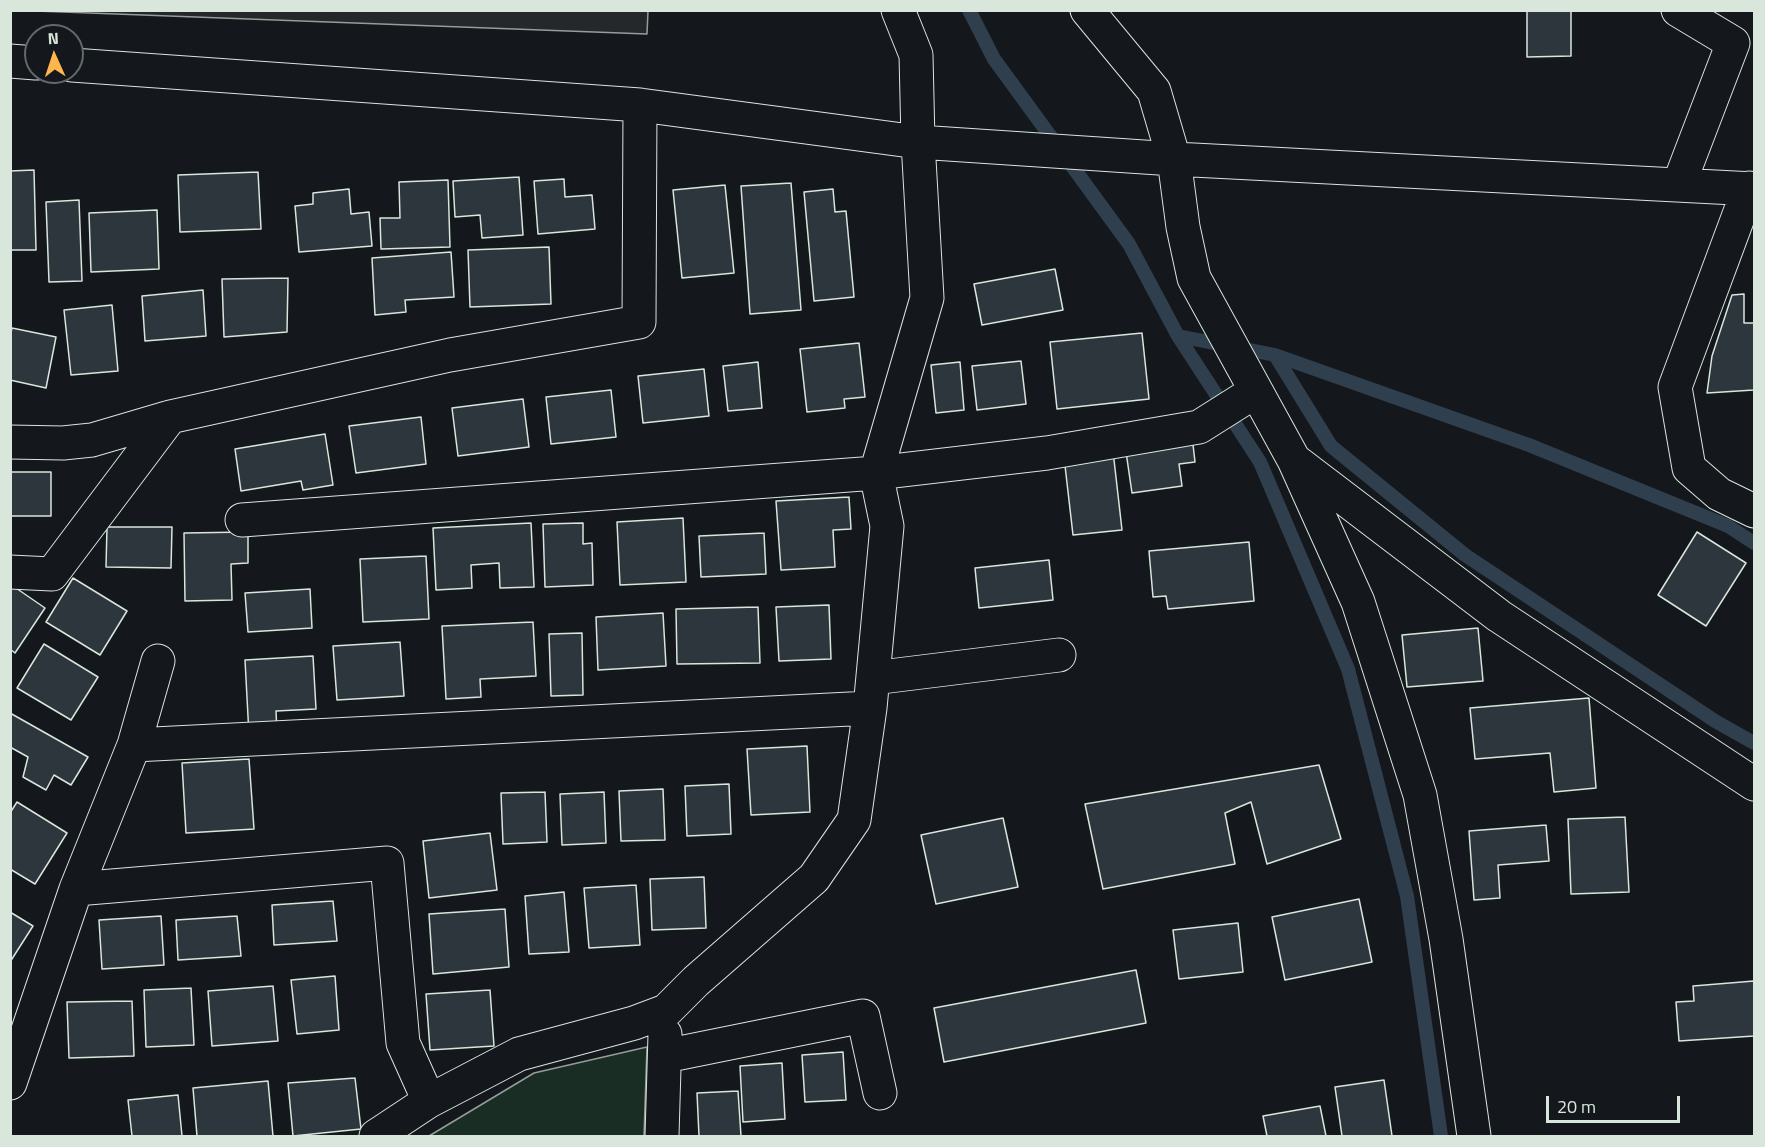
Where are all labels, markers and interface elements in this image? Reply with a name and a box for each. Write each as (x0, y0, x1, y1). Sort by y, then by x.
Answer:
north arrow (24, 24, 84, 84)
text: N (47, 26, 59, 50)
scale bar (1549, 1084, 1682, 1122)
text: 20 m (1557, 1093, 1596, 1120)

